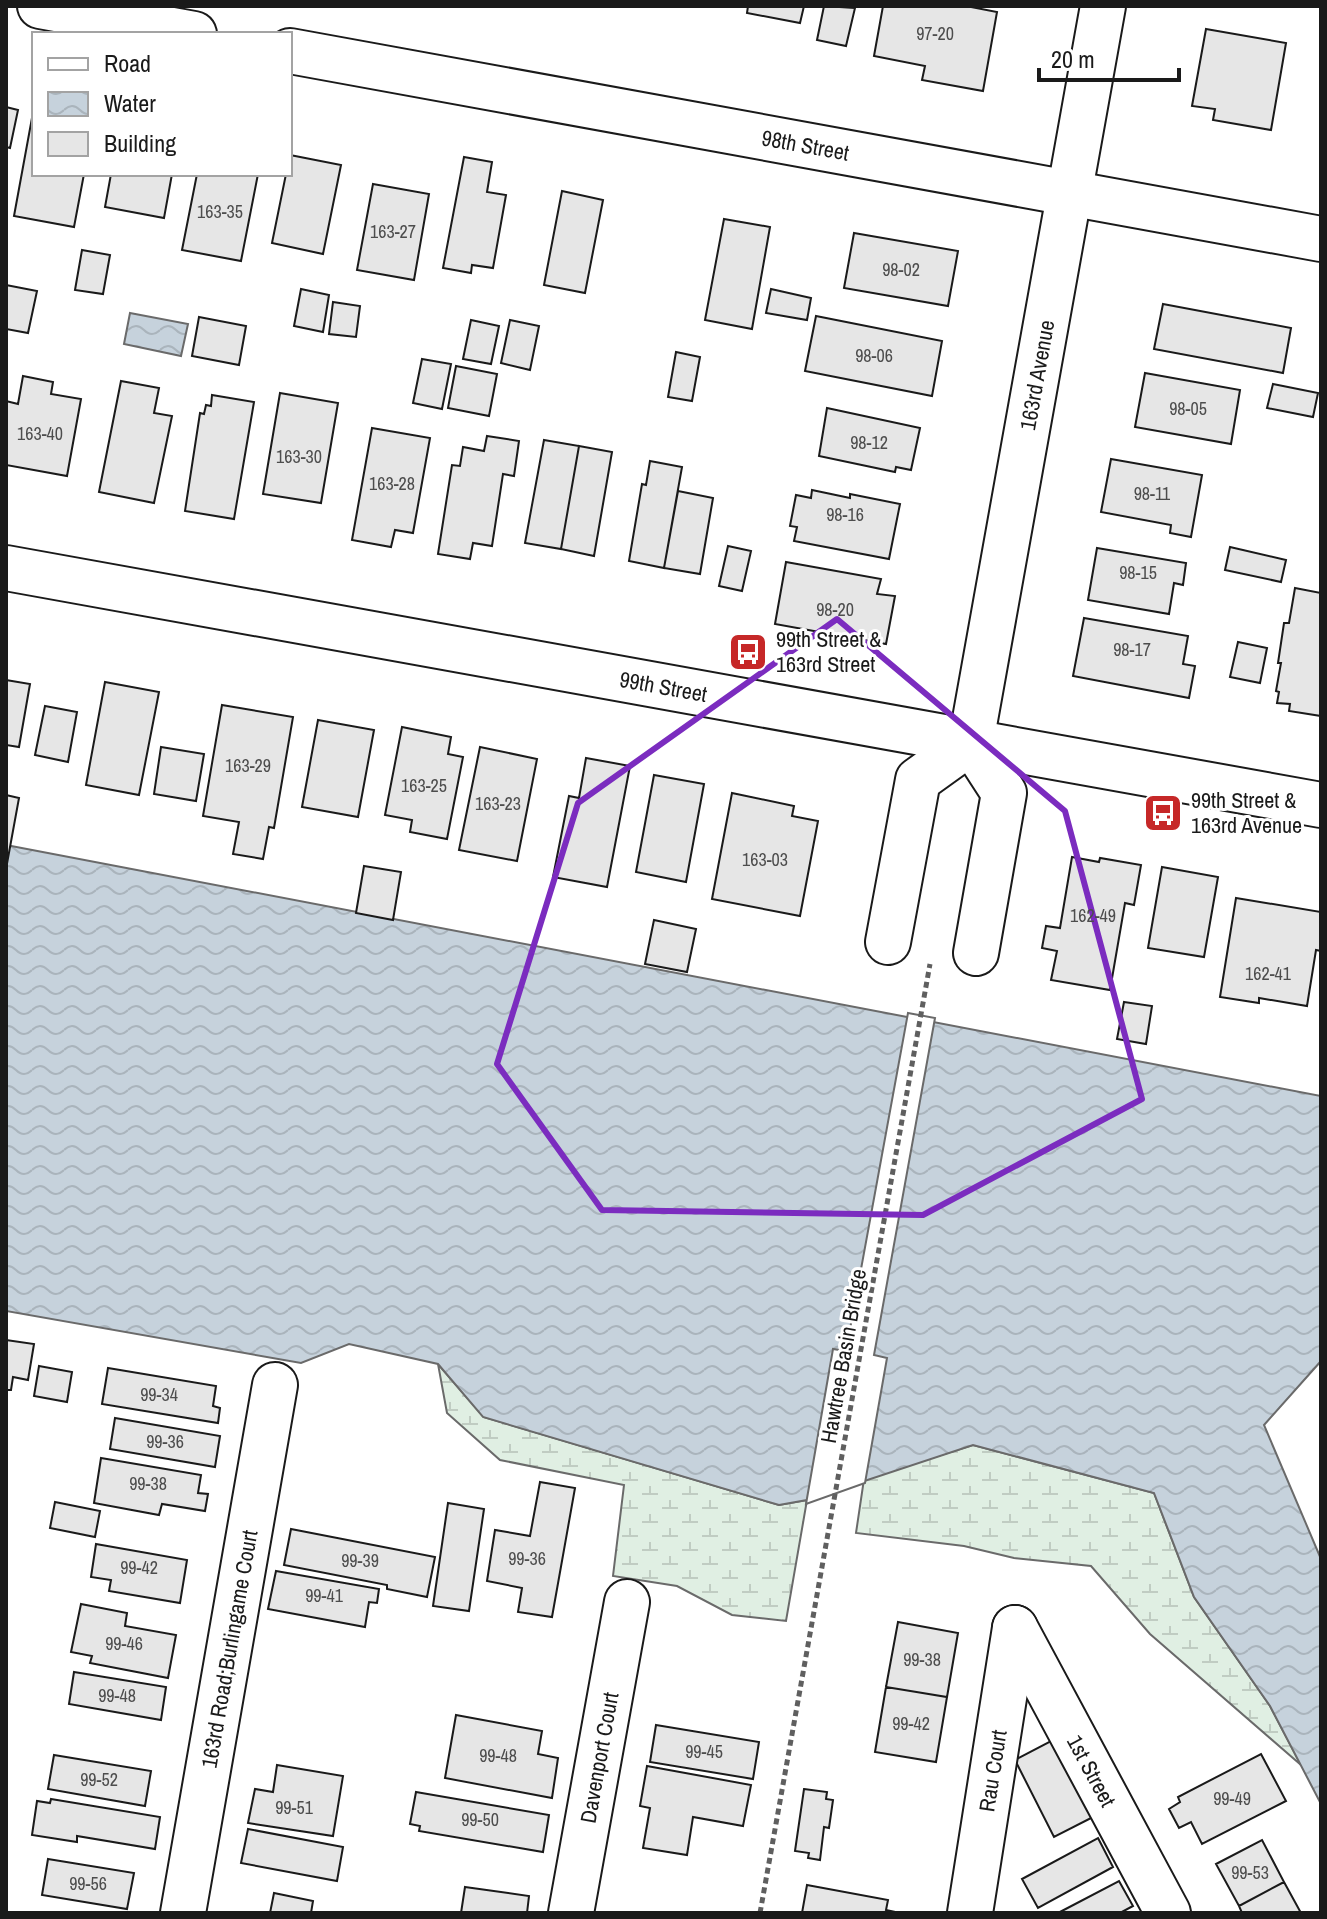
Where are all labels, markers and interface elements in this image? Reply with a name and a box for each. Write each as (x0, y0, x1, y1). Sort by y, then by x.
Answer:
house number: 97-20 (916, 21, 954, 46)
legend (32, 32, 292, 176)
scale bar (1039, 32, 1179, 82)
text: 20 m (1051, 43, 1095, 75)
text: Road (104, 47, 151, 79)
text: Water (104, 87, 156, 119)
street label: 98th Street (759, 122, 852, 168)
text: Building (104, 127, 176, 159)
house number: 163-35 (197, 199, 243, 224)
house number: 163-27 (370, 219, 416, 244)
house number: 98-02 (882, 257, 920, 282)
street label: 163rd Avenue (1012, 318, 1061, 432)
house number: 98-06 (855, 343, 893, 368)
house number: 98-05 (1169, 396, 1207, 421)
house number: 163-40 (17, 421, 63, 446)
house number: 98-12 (850, 430, 888, 455)
house number: 163-30 (276, 444, 322, 469)
house number: 163-28 (369, 471, 415, 496)
house number: 98-11 (1134, 481, 1171, 506)
house number: 98-16 (826, 502, 864, 527)
house number: 98-15 (1119, 560, 1157, 585)
house number: 98-20 (816, 597, 854, 622)
place label: 99th Street & 163rd Street (776, 624, 881, 679)
bus stop icon: 99th Street & 163rd Street (727, 631, 769, 673)
house number: 98-17 (1113, 637, 1151, 662)
street label: 99th Street (617, 664, 710, 709)
house number: 163-29 (225, 753, 271, 778)
house number: 163-25 (401, 773, 447, 798)
place label: 99th Street & 163rd Avenue (1191, 785, 1302, 840)
house number: 163-23 (475, 791, 521, 816)
bus stop icon: 99th Street & 163rd Avenue (1142, 792, 1184, 834)
house number: 163-03 (742, 847, 788, 872)
house number: 162-49 (1070, 903, 1116, 928)
house number: 162-41 (1245, 961, 1292, 986)
street label: Hawtree Basin Bridge (813, 1266, 873, 1446)
house number: 99-34 (140, 1382, 178, 1407)
house number: 99-36 (146, 1429, 184, 1454)
house number: 99-38 (129, 1471, 167, 1496)
street label: 163rd Road;Burlingame Court (194, 1528, 264, 1770)
house number: 99-36 (508, 1546, 546, 1571)
house number: 99-39 (341, 1548, 379, 1573)
house number: 99-42 (120, 1555, 158, 1580)
house number: 99-41 (305, 1583, 344, 1608)
house number: 99-46 (105, 1631, 143, 1656)
house number: 99-38 (903, 1647, 941, 1672)
house number: 99-48 (98, 1683, 136, 1708)
street label: Davenport Court (572, 1690, 626, 1825)
house number: 99-42 (892, 1711, 930, 1736)
street label: Rau Court (971, 1728, 1014, 1814)
street label: 1st Street (1060, 1730, 1123, 1812)
house number: 99-45 (685, 1739, 723, 1764)
house number: 99-48 (479, 1743, 517, 1768)
house number: 99-52 (80, 1767, 118, 1792)
house number: 99-49 (1213, 1786, 1251, 1811)
house number: 99-51 (275, 1795, 314, 1820)
house number: 99-50 (461, 1807, 499, 1832)
house number: 99-53 (1231, 1860, 1269, 1885)
house number: 99-56 (69, 1871, 107, 1896)

